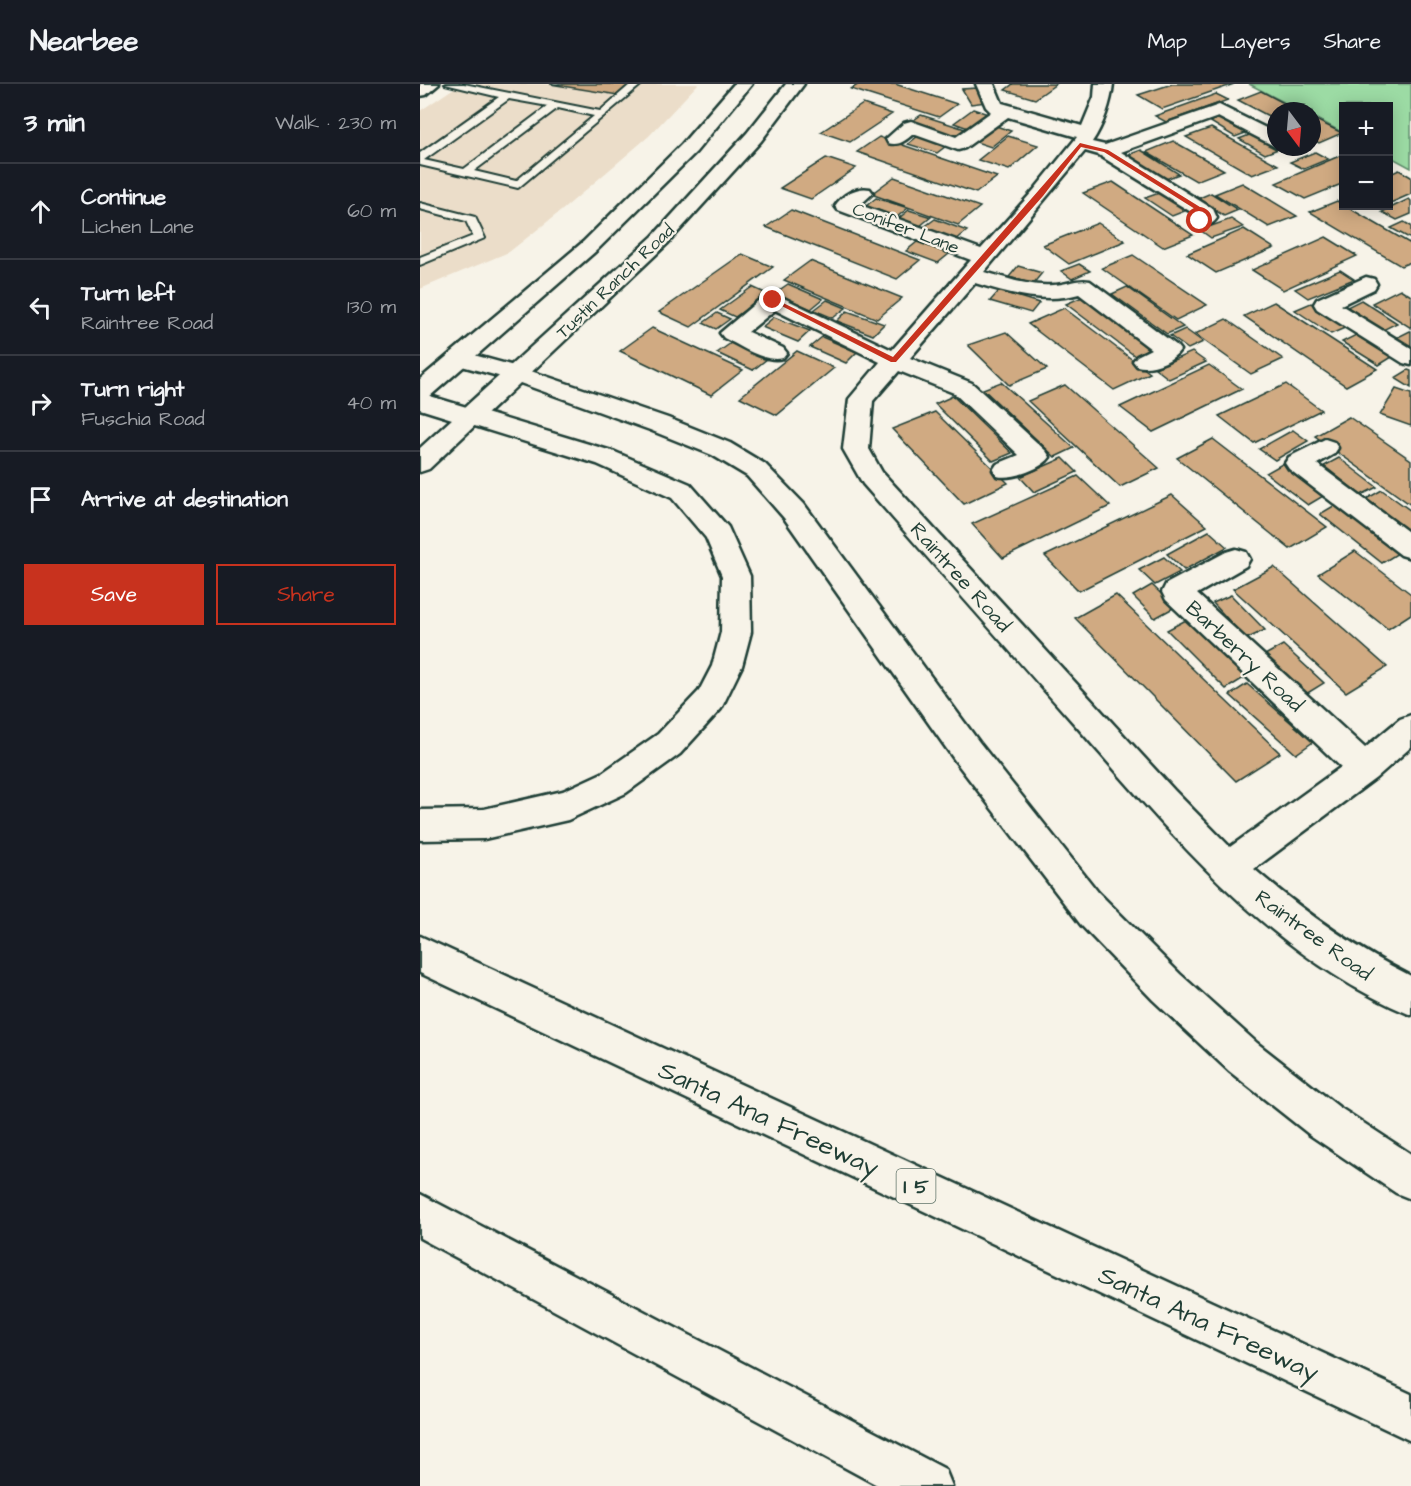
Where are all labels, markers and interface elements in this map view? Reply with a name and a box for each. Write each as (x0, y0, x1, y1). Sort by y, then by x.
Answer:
text: Nearbee (30, 22, 138, 61)
text: Map (1147, 27, 1187, 56)
text: Layers (1220, 27, 1290, 56)
text: Share (1323, 27, 1381, 56)
north arrow (1267, 102, 1321, 156)
map controls (1339, 102, 1393, 210)
button: + (1339, 102, 1393, 156)
text: 3 min (24, 105, 85, 141)
text: Walk · 230 m (275, 109, 396, 137)
button: − (1339, 156, 1393, 210)
text: Continue (81, 182, 166, 213)
icon: ahead (24, 195, 57, 228)
text: 60 m (347, 197, 396, 225)
street label: Conifer Lane (849, 197, 963, 260)
route start (1186, 207, 1212, 233)
text: Lichen Lane (81, 213, 194, 241)
street label: Tustin Ranch Road (551, 218, 680, 344)
text: Turn left (81, 278, 175, 309)
route end (759, 286, 785, 312)
icon: left (24, 291, 57, 324)
text: 130 m (347, 293, 396, 321)
text: Raintree Road (81, 309, 213, 337)
text: Turn right (81, 374, 184, 405)
icon: right (24, 387, 57, 420)
text: 40 m (346, 389, 396, 417)
text: Fuschia Road (81, 405, 205, 433)
icon: arrive (24, 483, 57, 516)
text: Arrive at destination (81, 484, 288, 515)
street label: Raintree Road (903, 516, 1018, 639)
button: Save (24, 564, 204, 625)
button: Share (216, 564, 396, 625)
street label: Barberry Road (1178, 594, 1310, 720)
street label: Raintree Road (1249, 883, 1379, 988)
street label: Santa Ana Freeway (652, 1052, 885, 1188)
road number: I 5 (896, 1169, 936, 1203)
street label: Santa Ana Freeway (1092, 1257, 1325, 1393)

